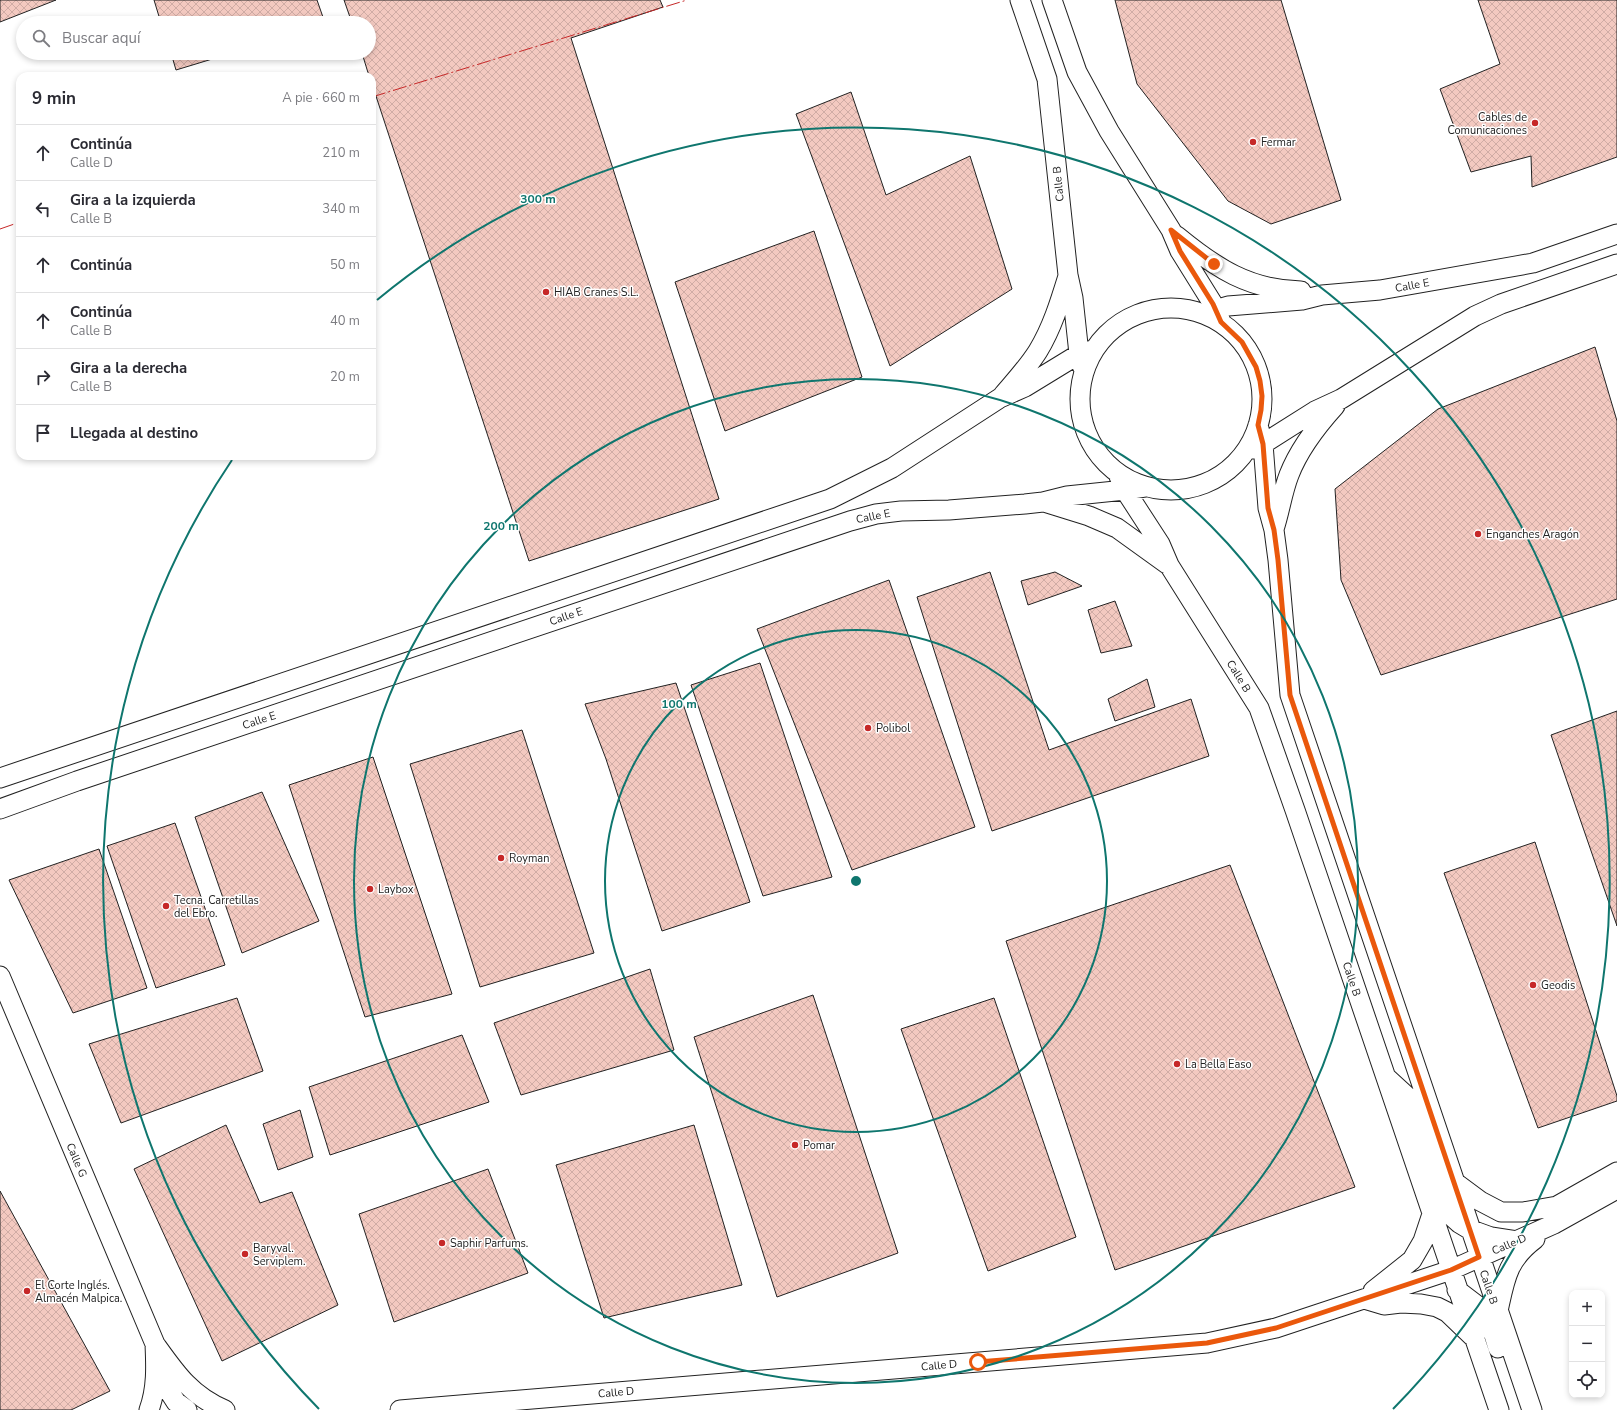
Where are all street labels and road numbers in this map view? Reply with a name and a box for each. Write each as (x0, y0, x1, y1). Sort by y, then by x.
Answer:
street label: Calle B (1049, 165, 1068, 202)
street label: Calle E (1394, 275, 1430, 296)
street label: Calle E (855, 506, 892, 527)
street label: Calle E (547, 604, 585, 629)
street label: Calle B (1223, 657, 1254, 695)
street label: Calle E (240, 708, 278, 733)
street label: Calle B (1339, 960, 1364, 998)
street label: Calle G (63, 1141, 91, 1180)
street label: Calle D (1490, 1230, 1529, 1258)
street label: Calle B (1476, 1268, 1501, 1306)
street label: Calle D (920, 1356, 958, 1375)
street label: Calle D (597, 1383, 635, 1402)

